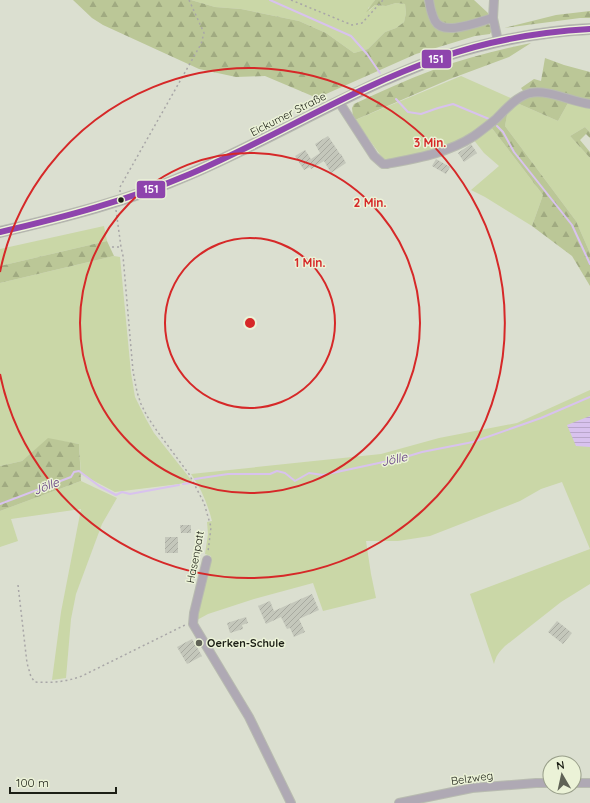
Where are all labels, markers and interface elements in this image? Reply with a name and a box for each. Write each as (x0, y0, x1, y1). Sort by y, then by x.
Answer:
line badge: 151 (421, 49, 452, 69)
text: 151 (429, 52, 443, 66)
street label: Eickumer Straße (248, 89, 328, 139)
text: 3 Min. (414, 135, 446, 150)
line badge: 151 (136, 180, 166, 199)
text: 151 (144, 182, 158, 196)
unlabelled marker (116, 195, 126, 205)
text: 2 Min. (354, 195, 387, 210)
text: 1 Min. (295, 255, 325, 270)
centre of rings (243, 316, 257, 330)
water label: Jölle (380, 449, 410, 469)
water label: Jölle (31, 474, 62, 498)
street label: Hasenpatt (183, 529, 207, 584)
place label: Oerken-Schule (207, 636, 285, 650)
marker: Oerken-Schule (194, 638, 204, 648)
north arrow (542, 755, 582, 795)
text: N (555, 758, 566, 773)
street label: Belzweg (450, 768, 494, 788)
scale bar (10, 769, 116, 795)
text: 100 m (16, 775, 49, 790)

